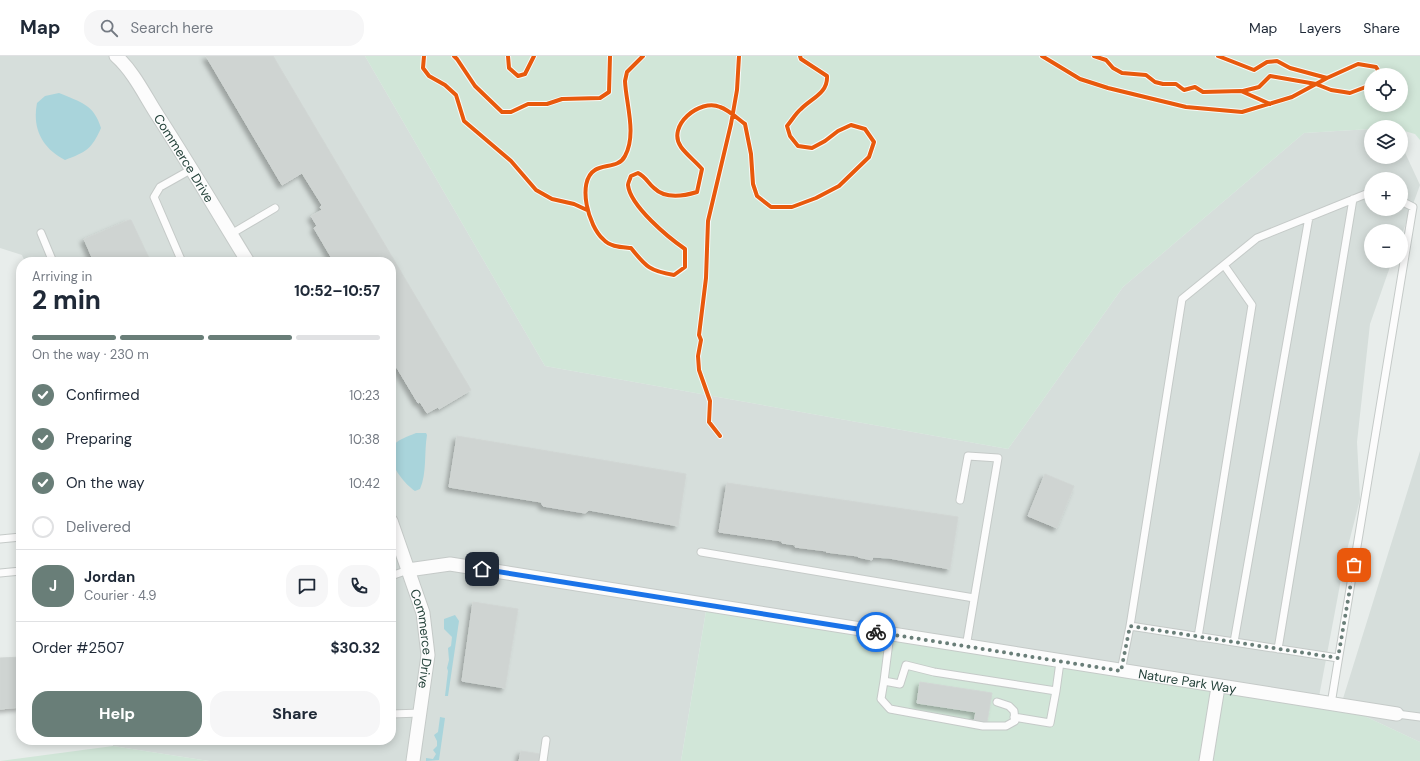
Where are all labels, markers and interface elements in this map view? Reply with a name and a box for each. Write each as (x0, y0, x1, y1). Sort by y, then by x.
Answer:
search box (84, 10, 364, 46)
text: Map (20, 15, 60, 40)
icon: search (98, 17, 120, 39)
text: Search here (130, 18, 213, 38)
text: Map (1249, 19, 1277, 37)
text: Layers (1299, 19, 1341, 37)
text: Share (1363, 19, 1400, 37)
map controls (1364, 68, 1408, 268)
button: locate (1364, 68, 1408, 112)
street label: Commerce Drive (150, 110, 218, 205)
button: layers (1364, 120, 1408, 164)
button: + (1364, 172, 1408, 216)
button: − (1364, 224, 1408, 268)
text: Arriving in (32, 268, 92, 285)
text: 10:52–10:57 (294, 281, 380, 301)
text: 2 min (32, 283, 101, 317)
text: On the way · 230 m (32, 346, 149, 363)
icon: check (32, 384, 54, 406)
text: Confirmed (66, 385, 140, 405)
text: 10:23 (349, 387, 380, 404)
icon: check (32, 428, 54, 450)
text: Preparing (66, 429, 132, 449)
text: 10:38 (349, 431, 380, 448)
icon: check (32, 472, 54, 494)
text: On the way (66, 473, 145, 493)
text: 10:42 (349, 475, 380, 492)
text: Delivered (66, 517, 131, 537)
pin (1337, 548, 1371, 582)
pin (465, 552, 499, 586)
icon: bag (1343, 554, 1365, 576)
icon: home (471, 558, 493, 580)
button: chat (286, 565, 328, 607)
button: phone (338, 565, 380, 607)
text: Jordan (84, 567, 135, 587)
text: J (49, 576, 57, 596)
text: Courier · 4.9 (84, 587, 156, 604)
street label: Commerce Drive (407, 587, 436, 690)
courier (856, 612, 896, 652)
icon: bike (865, 621, 887, 643)
text: Order #2507 (32, 638, 124, 658)
text: $30.32 (330, 638, 380, 658)
street label: Nature Park Way (1137, 665, 1238, 697)
button: Help (32, 691, 202, 737)
button: Share (210, 691, 380, 737)

